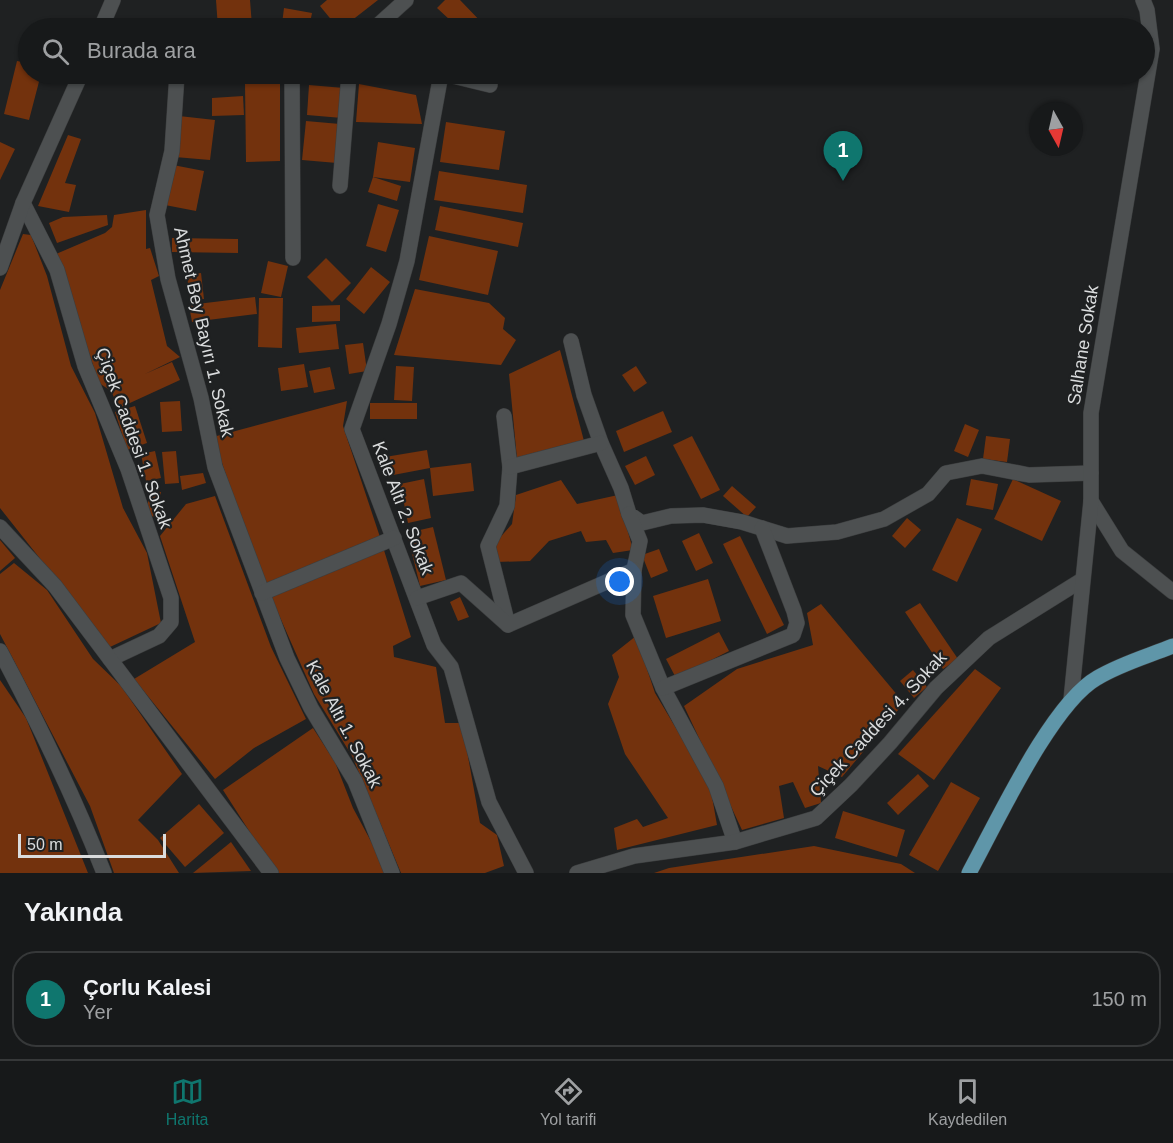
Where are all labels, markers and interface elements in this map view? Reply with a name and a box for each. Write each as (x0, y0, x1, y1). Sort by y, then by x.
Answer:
search box (18, 18, 1155, 84)
icon: search (39, 35, 72, 68)
text: Burada ara (87, 38, 196, 63)
north arrow (1029, 102, 1083, 156)
pin: 1 (824, 132, 862, 181)
street label: Ahmet Bey Bayırı 1. Sokak (170, 225, 238, 440)
street label: Salhane Sokak (1064, 283, 1103, 406)
street label: Çiçek Caddesi 1. Sokak (92, 345, 176, 532)
street label: Kale Altı 2. Sokak (368, 439, 438, 578)
your location (605, 567, 634, 596)
street label: Çiçek Caddesi 4. Sokak (806, 647, 951, 801)
street label: Kale Altı 1. Sokak (302, 657, 386, 792)
scale bar (18, 831, 166, 858)
text: 50 m (27, 836, 63, 853)
text: Yakında (24, 897, 122, 927)
text: Çorlu Kalesi (83, 975, 211, 1000)
text: 1 (40, 988, 51, 1010)
text: 150 m (1091, 988, 1147, 1010)
text: Yer (83, 1001, 112, 1023)
tab: Harita (166, 1075, 208, 1129)
tab: Yol tarifi (540, 1075, 596, 1129)
tab: Kaydedilen (928, 1075, 1007, 1129)

